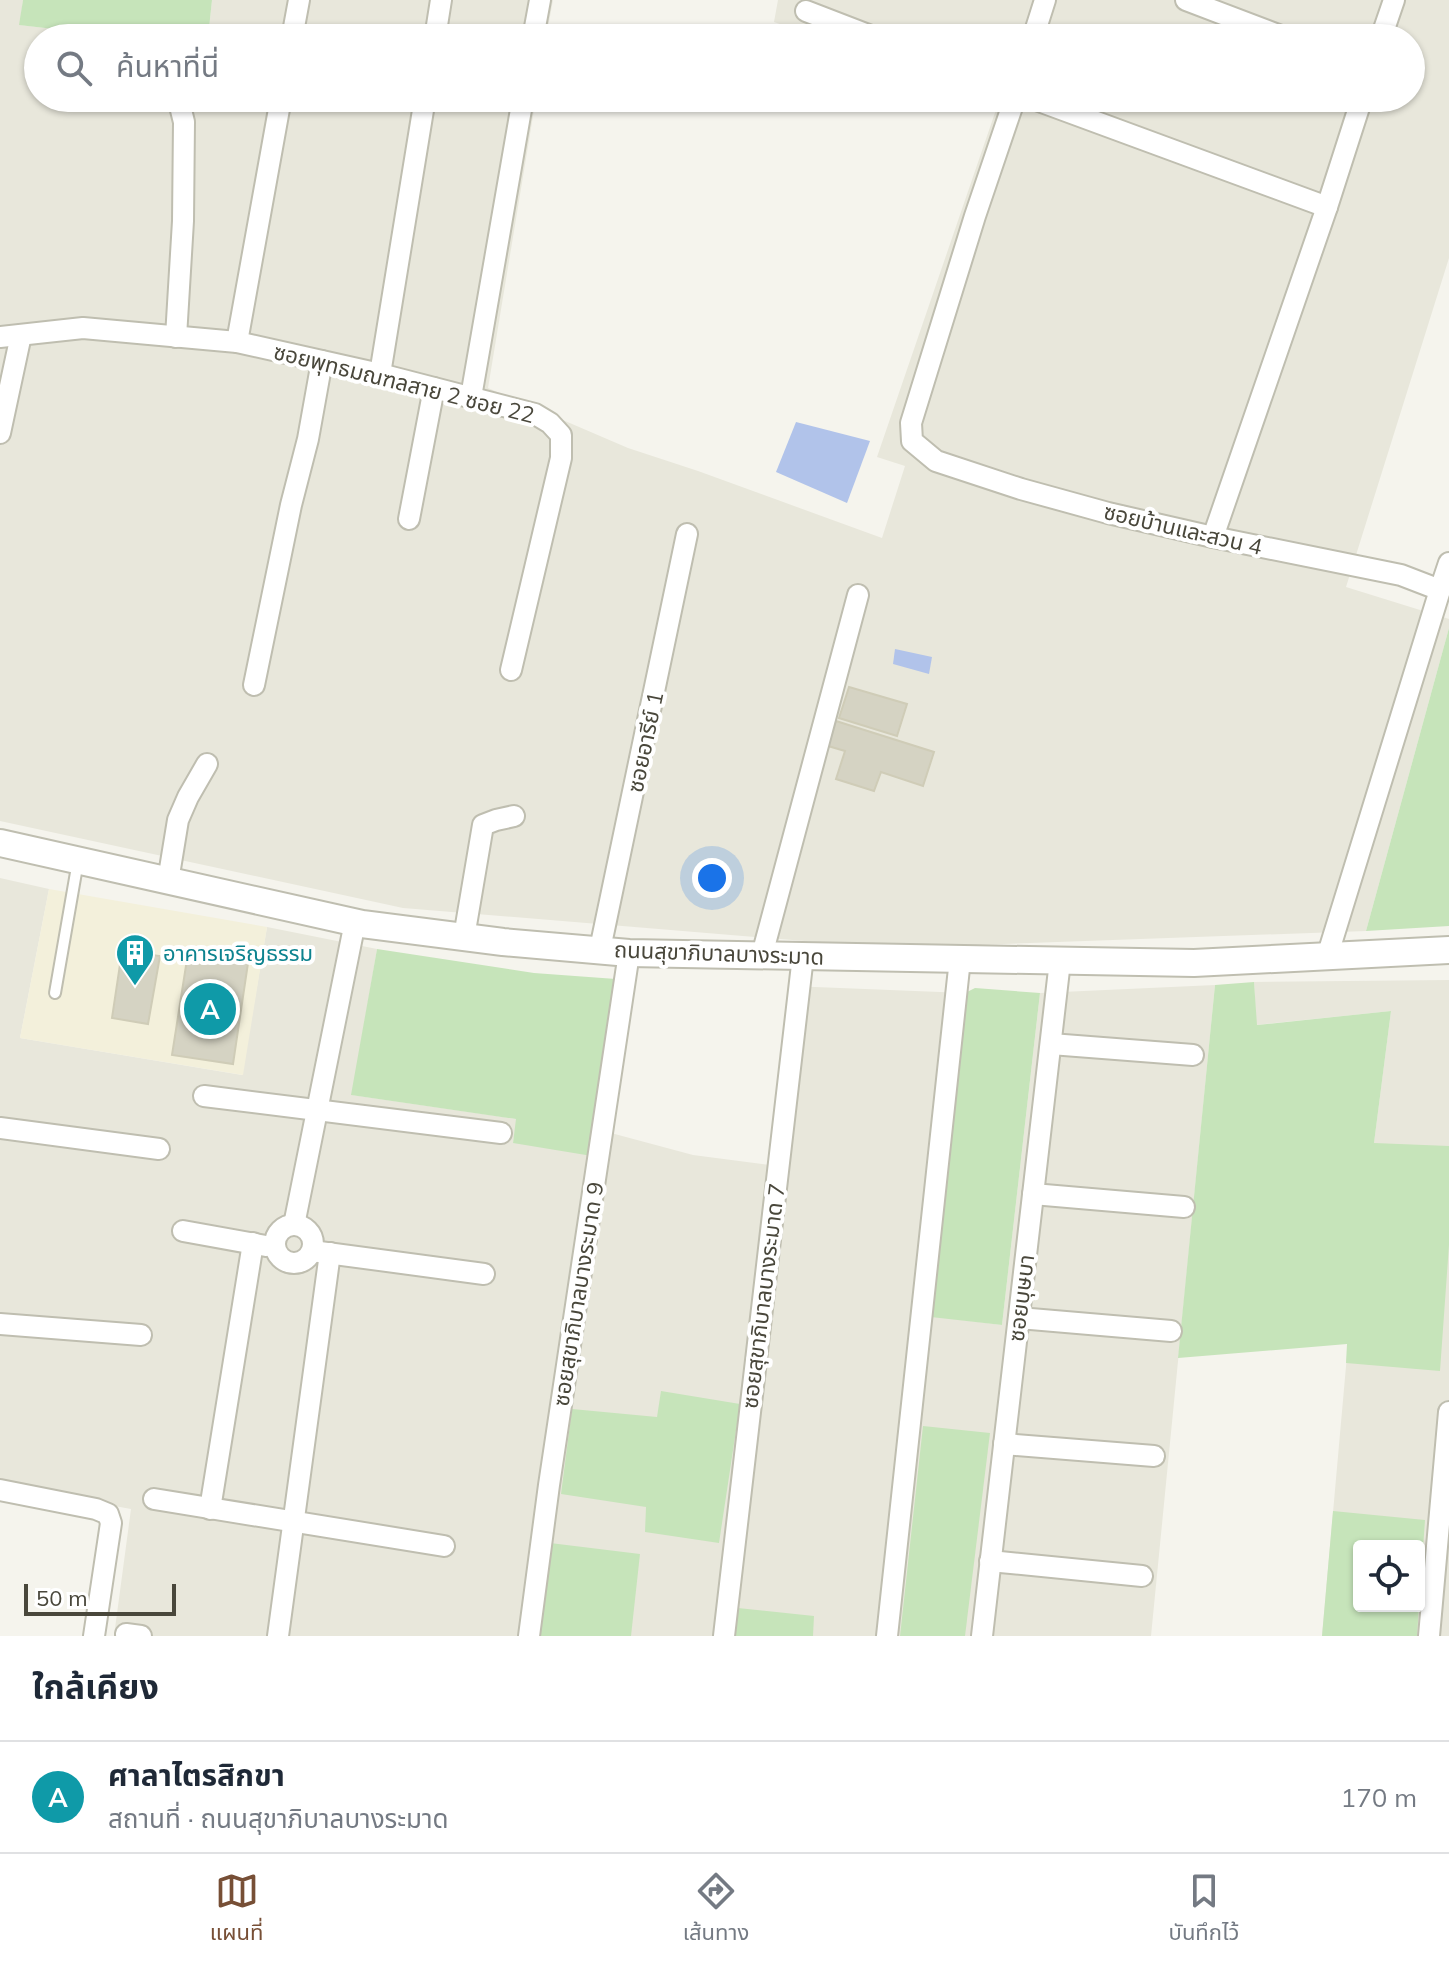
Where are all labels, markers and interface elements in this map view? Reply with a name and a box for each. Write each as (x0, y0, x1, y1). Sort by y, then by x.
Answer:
search box (24, 24, 1425, 112)
icon: search (52, 46, 96, 90)
text: ค้นหาที่นี่ (116, 47, 219, 85)
street label: ซอยพุทธมณฑลสาย 2 ซอย 22 (271, 337, 537, 429)
street label: ซอยบ้านและสวน 4 (1101, 497, 1265, 561)
street label: ซอยอารีย์ 1 (621, 689, 669, 795)
your location (692, 858, 732, 898)
building icon: อาคารเจริญธรรม (114, 932, 156, 987)
street label: ถนนสุขาภิบาลบางระมาด (614, 935, 824, 971)
place label: อาคารเจริญธรรม (163, 939, 313, 967)
pin: A (184, 979, 236, 1039)
street label: ซอยสุขาภิบาลบางระมาด 9 (546, 1180, 610, 1408)
street label: ซอยสุขาภิบาลบางระมาด 7 (735, 1182, 791, 1410)
street label: ซอยบุษบา (1002, 1253, 1040, 1343)
map controls (1353, 1540, 1425, 1612)
button: locate (1353, 1540, 1425, 1612)
scale bar (24, 1580, 176, 1616)
text: 50 m (36, 1584, 87, 1612)
text: ใกล้เคียง (32, 1665, 159, 1708)
text: ศาลาไตรสิกขา (108, 1756, 285, 1794)
text: A (48, 1781, 68, 1814)
text: 170 m (1341, 1781, 1417, 1814)
text: สถานที่ · ถนนสุขาภิบาลบางระมาด (108, 1802, 449, 1835)
tab: แผนที่ (210, 1869, 263, 1950)
tab: เส้นทาง (683, 1869, 749, 1950)
tab: บันทึกไว้ (1169, 1869, 1239, 1950)

